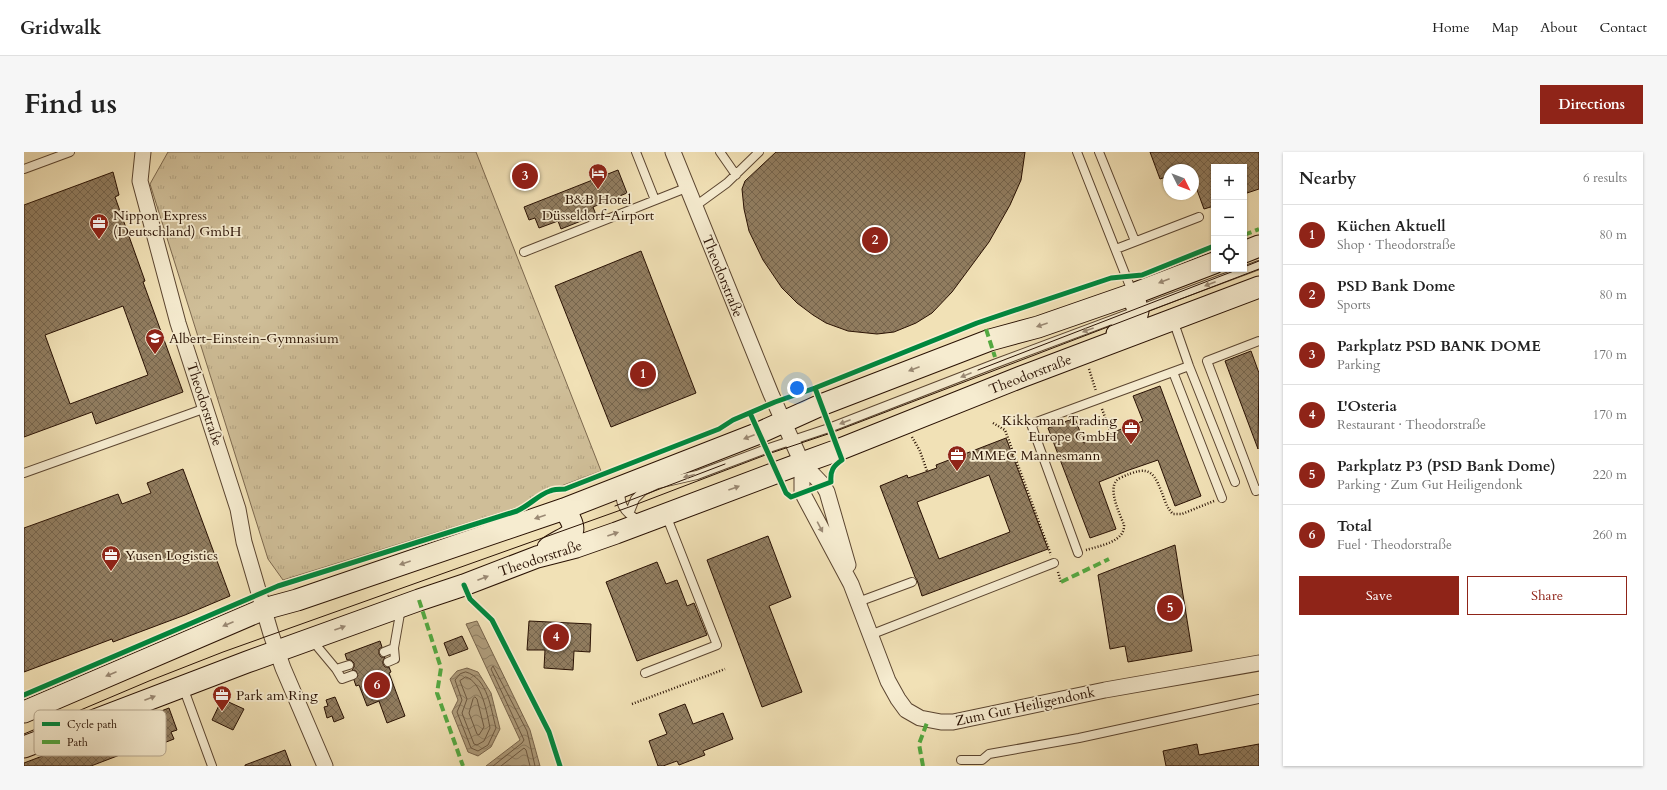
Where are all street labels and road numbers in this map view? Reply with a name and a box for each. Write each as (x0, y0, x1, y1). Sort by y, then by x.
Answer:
street label: Theodorstraße (697, 232, 748, 320)
street label: Theodorstraße (986, 350, 1074, 399)
street label: Theodorstraße (182, 360, 227, 448)
street label: Theodorstraße (496, 536, 584, 581)
street label: Zum Gut Heiligendonk (954, 682, 1097, 731)

